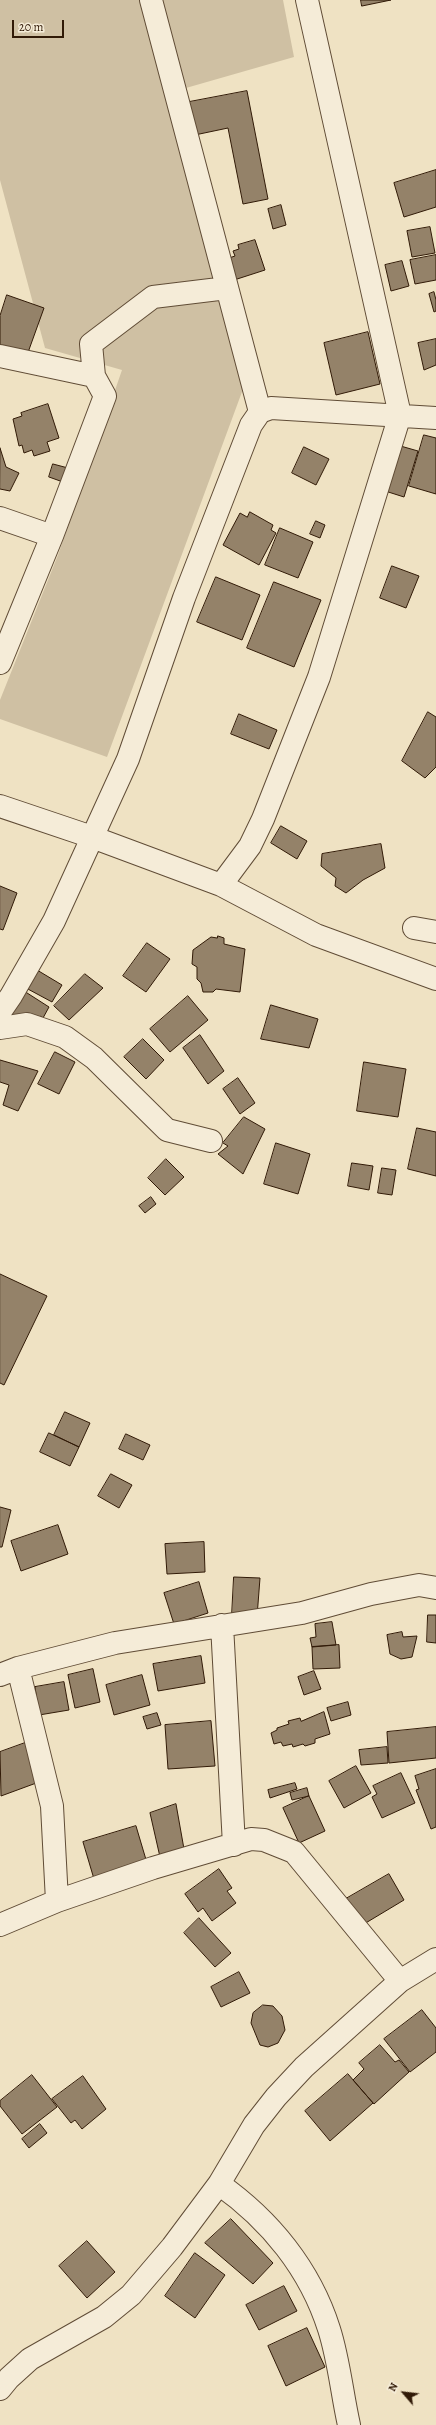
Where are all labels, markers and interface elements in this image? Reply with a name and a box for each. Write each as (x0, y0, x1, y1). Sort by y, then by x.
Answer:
scale bar (14, 12, 66, 38)
text: 20 m (19, 19, 43, 35)
north arrow (384, 2373, 424, 2413)
text: N (384, 2380, 401, 2394)

